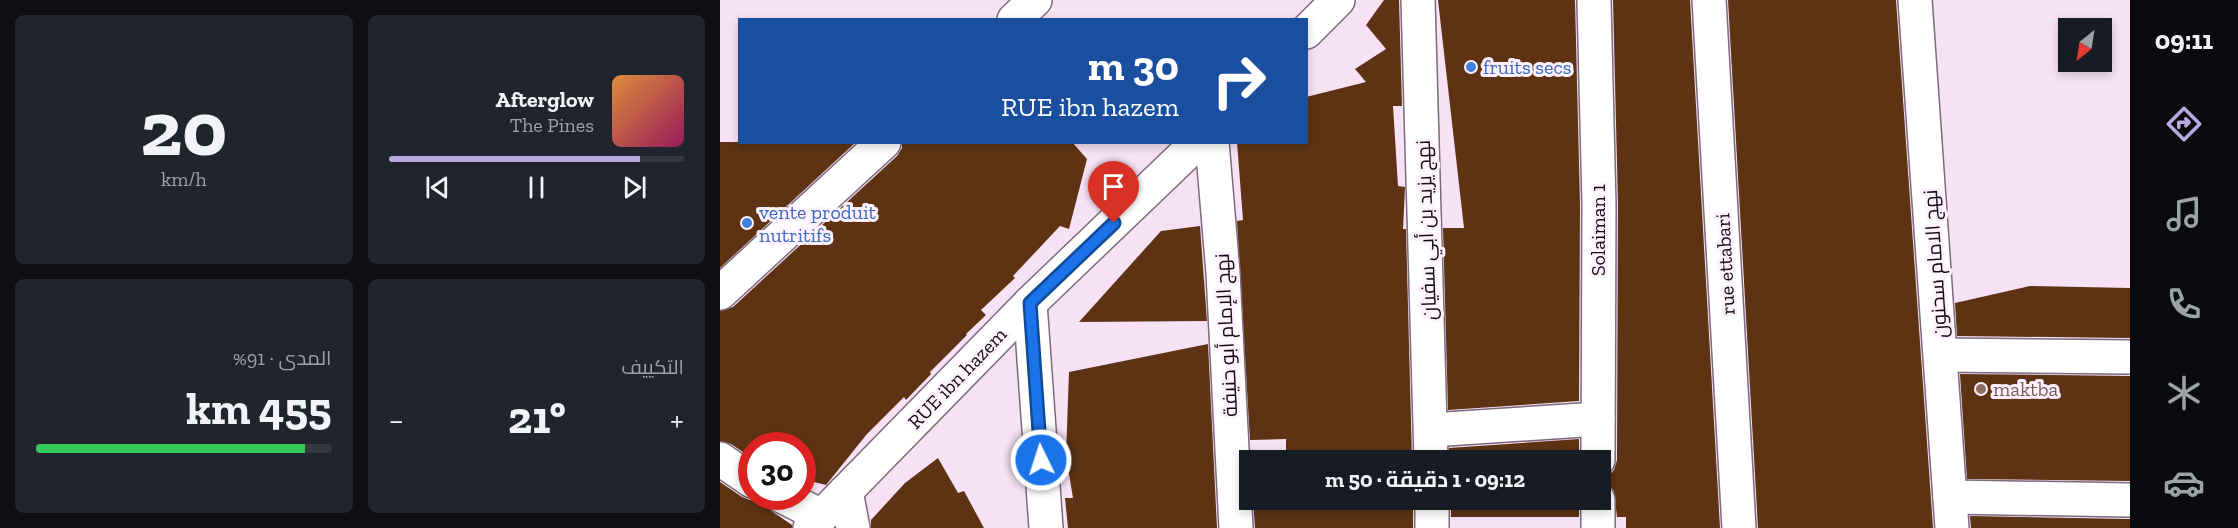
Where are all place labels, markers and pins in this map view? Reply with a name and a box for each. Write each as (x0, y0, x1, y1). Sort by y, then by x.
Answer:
place label: fruits secs (1483, 55, 1571, 79)
marker: fruits secs (1464, 60, 1478, 74)
pin (1088, 161, 1139, 223)
place label: vente produit nutritifs (759, 200, 877, 247)
marker: vente produit nutritifs (740, 216, 754, 230)
place label: maktba (1993, 377, 2058, 401)
marker: maktba (1974, 382, 1988, 396)

